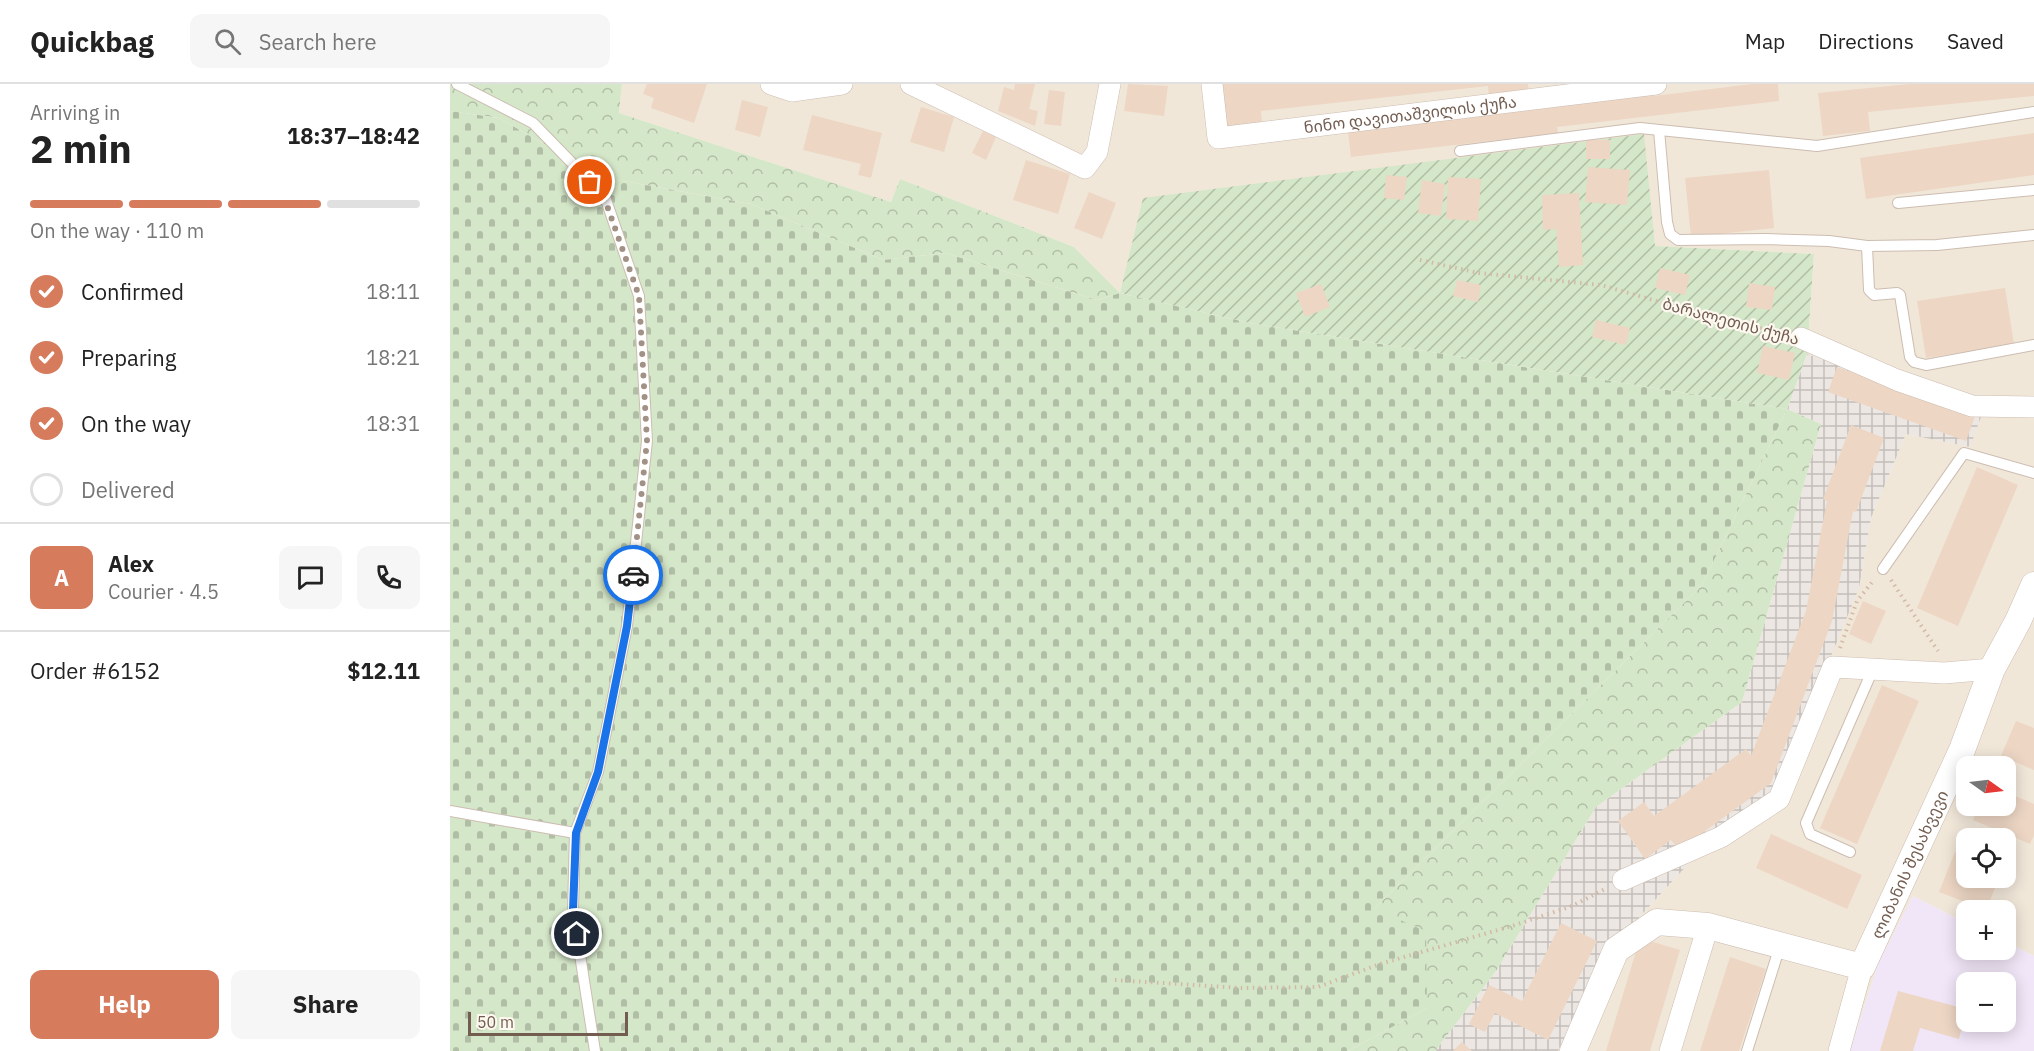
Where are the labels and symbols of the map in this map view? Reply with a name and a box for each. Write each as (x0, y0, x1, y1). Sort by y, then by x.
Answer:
street label: ნინო დავითაშვილის ქუჩა (1303, 91, 1518, 137)
pin (564, 156, 615, 207)
street label: ბარალეთის ქუჩა (1660, 293, 1802, 350)
courier (603, 545, 663, 605)
north arrow (1956, 756, 2016, 816)
street label: ლიბანის შესახვევი (1867, 787, 1952, 942)
pin (551, 908, 602, 959)
scale bar (468, 1009, 628, 1036)

